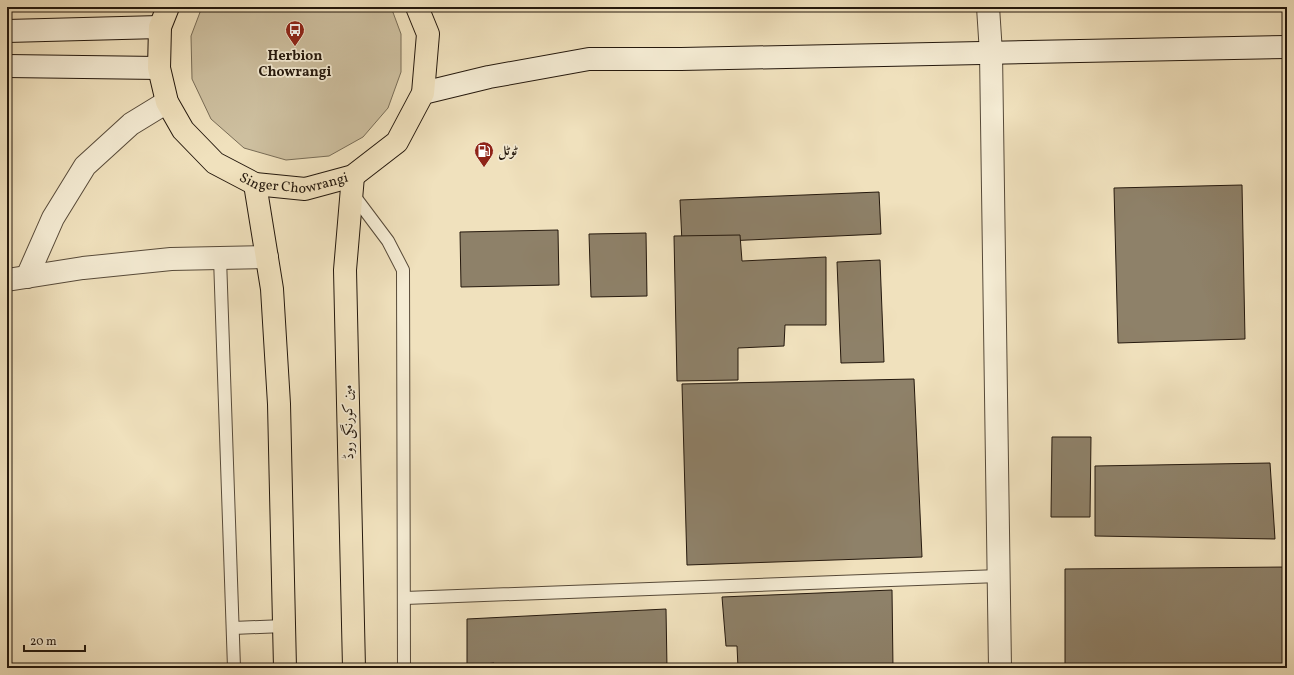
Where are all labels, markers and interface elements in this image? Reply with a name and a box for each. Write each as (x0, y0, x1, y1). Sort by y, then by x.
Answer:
bus stop icon: Herbion Chowrangi (284, 19, 306, 47)
place label: Herbion Chowrangi (259, 47, 331, 82)
fuel station icon: ٹوٹل (473, 140, 495, 168)
place label: ٹوٹل (498, 142, 519, 161)
street label: Singer Chowrangi (236, 168, 350, 199)
street label: مین کورنگی روڈ (339, 384, 359, 460)
scale bar (24, 627, 85, 653)
text: 20 m (30, 634, 57, 650)

